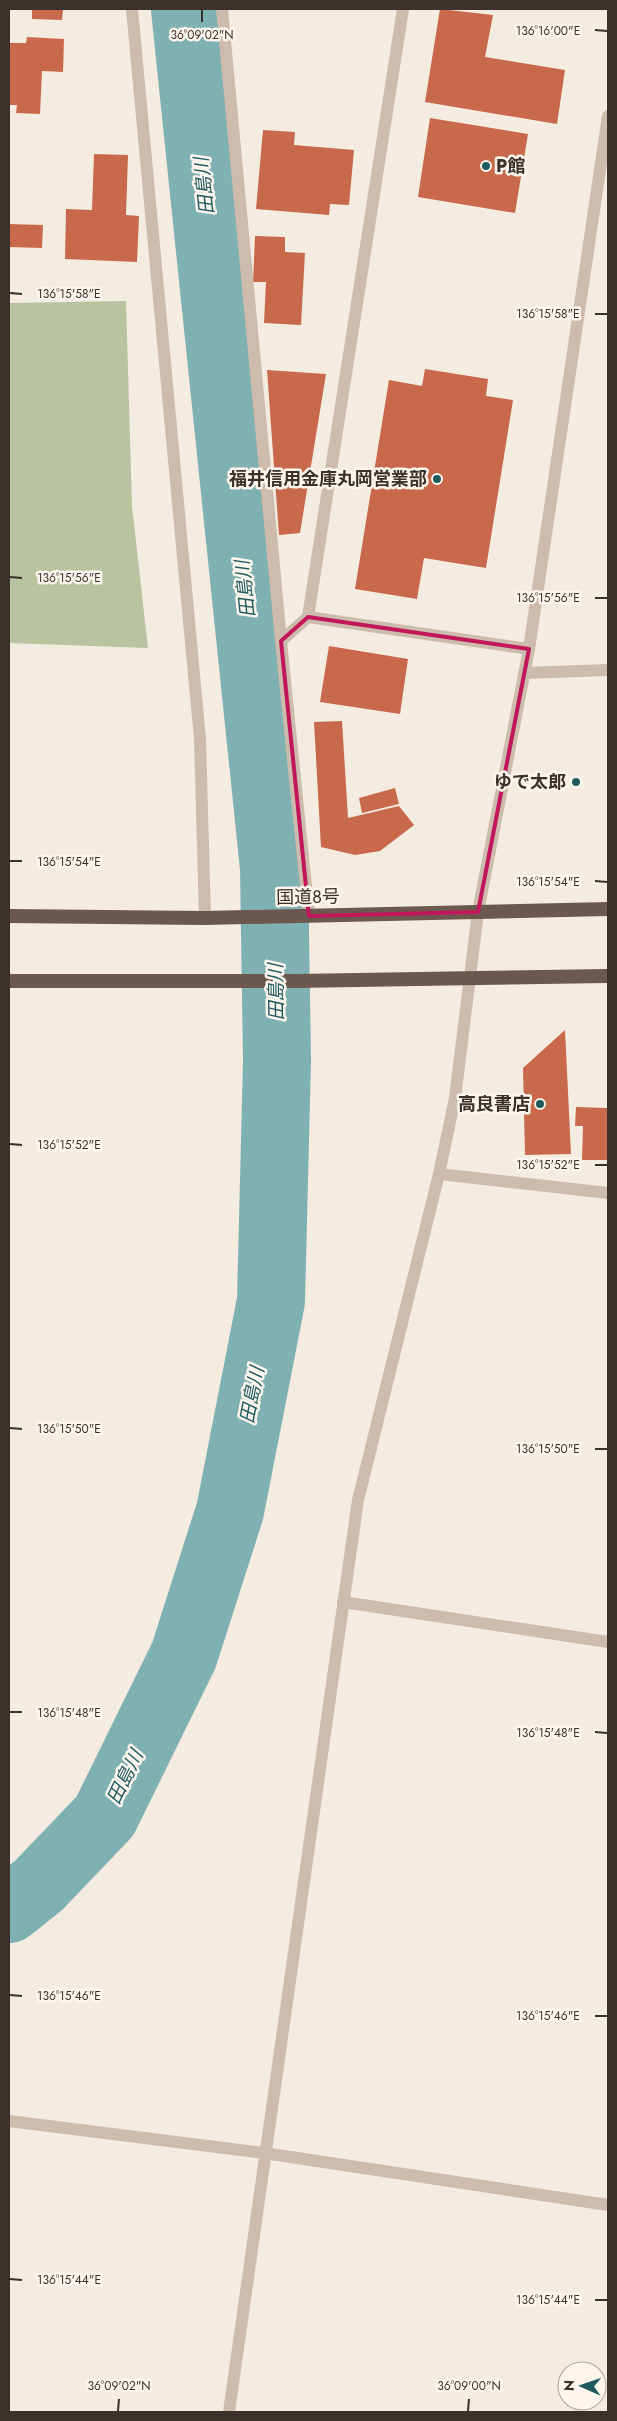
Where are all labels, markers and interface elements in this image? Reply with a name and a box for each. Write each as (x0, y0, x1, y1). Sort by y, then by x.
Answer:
text: 136°16'00"E (516, 22, 580, 40)
text: 36°09'02"N (170, 26, 234, 44)
place label: P館 (496, 153, 525, 179)
water label: 田島川 (187, 154, 220, 216)
marker: P館 (480, 160, 492, 172)
text: 136°15'58"E (37, 285, 101, 303)
text: 136°15'58"E (516, 305, 580, 323)
place label: 福井信用金庫丸岡営業部 (229, 466, 427, 492)
marker: 福井信用金庫丸岡営業部 (431, 473, 443, 485)
water label: 田島川 (228, 557, 261, 619)
text: 136°15'56"E (37, 569, 101, 587)
text: 136°15'56"E (516, 589, 580, 607)
place label: ゆで太郎 (494, 769, 566, 795)
marker: ゆで太郎 (570, 776, 582, 788)
text: 136°15'54"E (37, 853, 101, 871)
text: 136°15'54"E (516, 873, 580, 891)
street label: 国道8号 (276, 883, 340, 911)
water label: 田島川 (262, 961, 290, 1021)
place label: 高良書店 (458, 1091, 530, 1117)
marker: 高良書店 (534, 1098, 546, 1110)
text: 136°15'52"E (37, 1136, 101, 1154)
text: 136°15'52"E (516, 1156, 580, 1174)
water label: 田島川 (233, 1362, 271, 1426)
text: 136°15'50"E (37, 1420, 101, 1438)
text: 136°15'50"E (516, 1440, 580, 1458)
text: 136°15'48"E (37, 1704, 101, 1722)
text: 136°15'48"E (516, 1724, 580, 1742)
water label: 田島川 (100, 1744, 151, 1809)
text: 136°15'46"E (37, 1987, 101, 2005)
text: 136°15'46"E (516, 2007, 580, 2025)
text: 136°15'44"E (37, 2271, 101, 2289)
text: 136°15'44"E (516, 2291, 580, 2309)
north arrow (557, 2361, 607, 2411)
text: 36°09'02"N (87, 2377, 151, 2395)
text: 36°09'00"N (437, 2377, 501, 2395)
text: N (559, 2380, 579, 2391)

